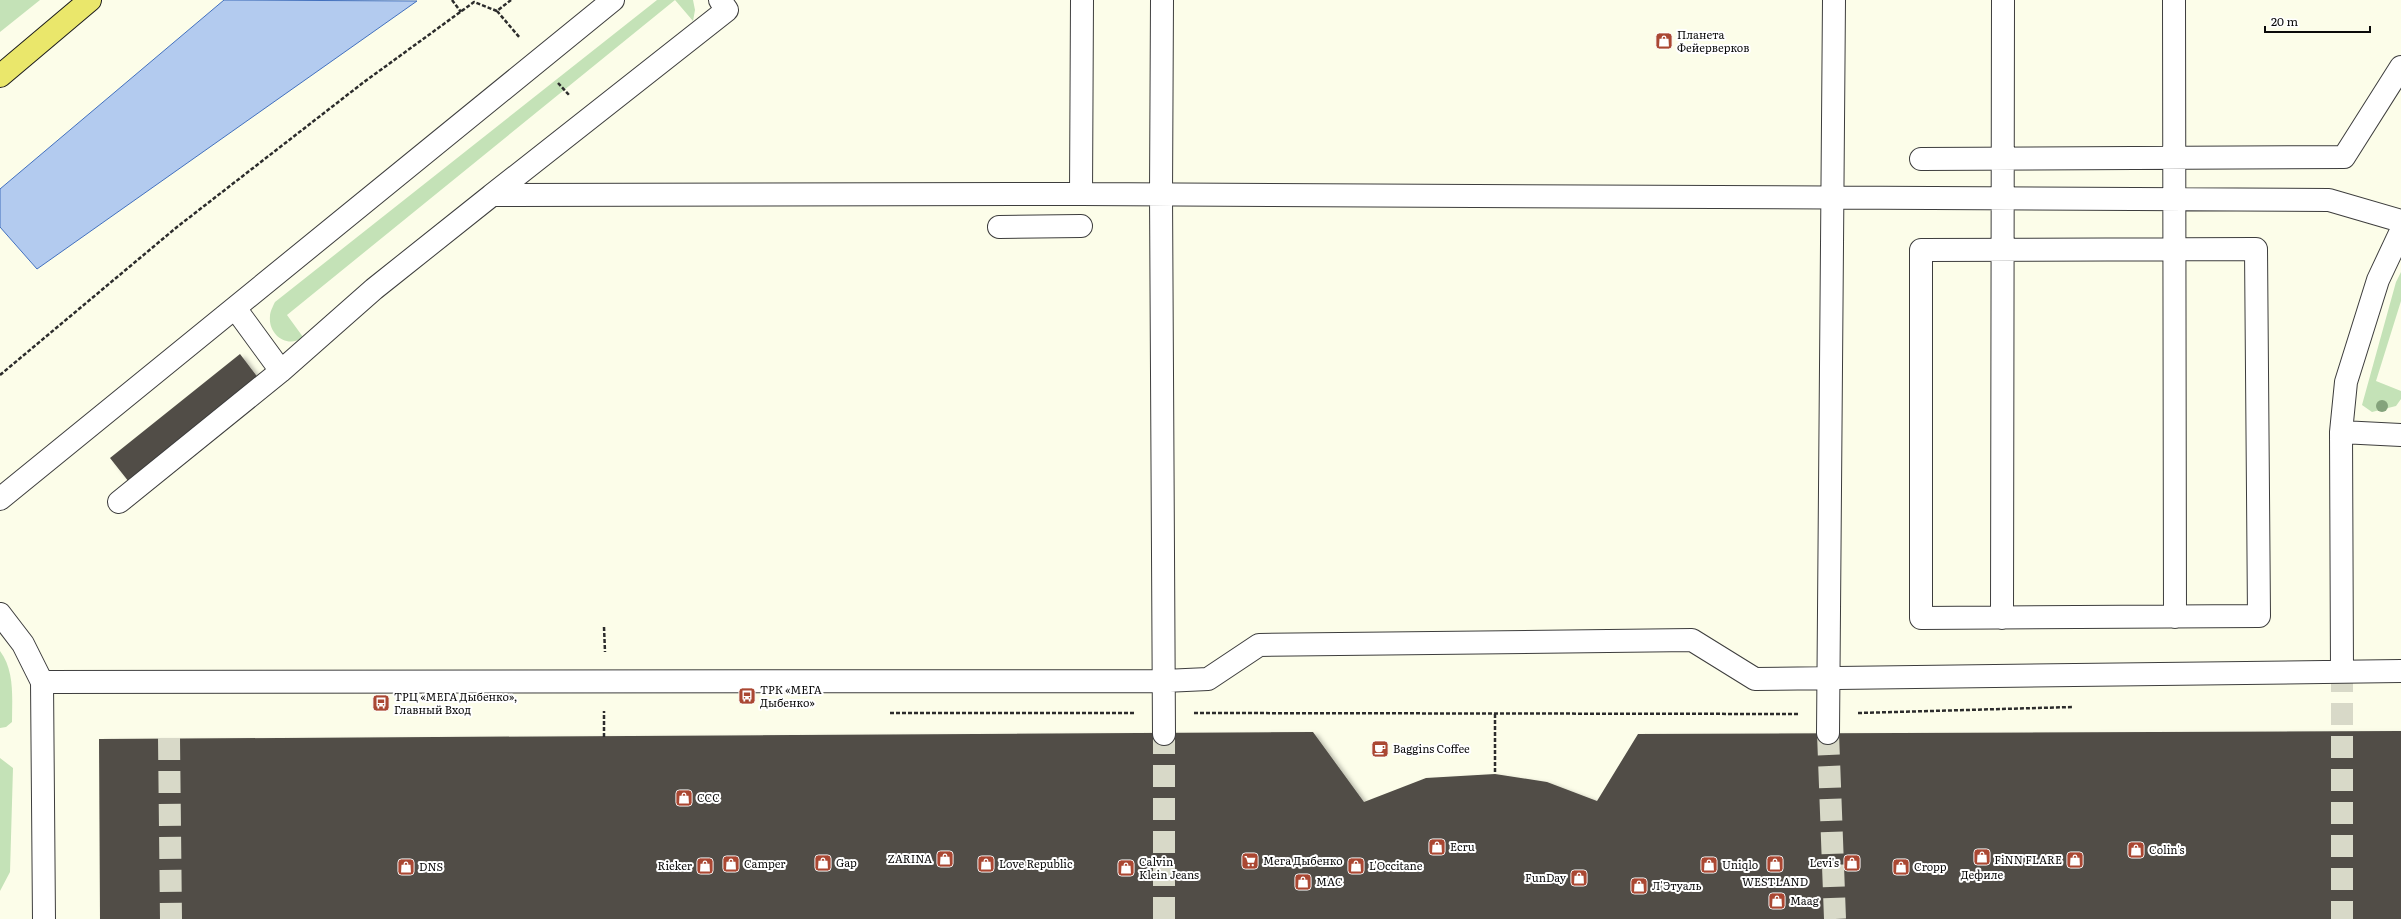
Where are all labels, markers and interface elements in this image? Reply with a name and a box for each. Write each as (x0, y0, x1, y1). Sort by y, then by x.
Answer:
scale bar (2265, 8, 2370, 34)
text: 20 m (2271, 12, 2298, 30)
place label: Планета Фейерверков (1677, 26, 1749, 55)
shop icon: Планета Фейерверков (1654, 31, 1674, 51)
place label: ТРК «МЕГА Дыбенко» (760, 681, 822, 710)
bus stop icon: ТРК «МЕГА Дыбенко» (737, 686, 757, 706)
place label: ТРЦ «МЕГА Дыбенко», Главный Вход (394, 688, 517, 717)
bus stop icon: ТРЦ «МЕГА Дыбенко», Главный Вход (371, 693, 391, 713)
cafe icon: Baggins Coffee (1370, 739, 1390, 759)
place label: Baggins Coffee (1393, 740, 1470, 756)
shop icon: CCC (674, 788, 694, 808)
place label: CCC (697, 789, 720, 805)
shop icon: Ecru (1427, 837, 1447, 857)
place label: Ecru (1450, 838, 1475, 854)
shop icon: Colin's (2126, 840, 2146, 860)
place label: Colin's (2149, 841, 2184, 857)
shop icon: Дефиле (1972, 847, 1992, 867)
shop icon: ZARINA (935, 849, 955, 869)
place label: ZARINA (887, 850, 932, 866)
shop icon: FiNN FLARE (2065, 850, 2085, 870)
supermarket icon: Мега Дыбенко (1240, 851, 1260, 871)
place label: FiNN FLARE (1994, 851, 2062, 867)
place label: Мега Дыбенко (1263, 852, 1343, 868)
shop icon: Gap (813, 853, 833, 873)
place label: Calvin Klein Jeans (1139, 853, 1199, 882)
shop icon: Levi's (1842, 853, 1862, 873)
shop icon: Camper (721, 854, 741, 874)
place label: Gap (836, 854, 857, 870)
shop icon: Love Republic (976, 854, 996, 874)
shop icon: WESTLAND (1765, 854, 1785, 874)
place label: Levi's (1809, 854, 1839, 870)
place label: Camper (744, 855, 786, 871)
place label: Love Republic (999, 855, 1073, 871)
shop icon: Uniqlo (1699, 855, 1719, 875)
shop icon: Rieker (695, 856, 715, 876)
shop icon: L'Occitane (1346, 856, 1366, 876)
place label: Uniqlo (1722, 856, 1758, 872)
shop icon: DNS (396, 857, 416, 877)
place label: Rieker (657, 857, 693, 873)
place label: L'Occitane (1369, 857, 1423, 873)
shop icon: Cropp (1891, 857, 1911, 877)
place label: DNS (419, 858, 443, 874)
shop icon: Calvin Klein Jeans (1116, 858, 1136, 878)
place label: Cropp (1914, 858, 1947, 874)
place label: Дефиле (1961, 866, 2004, 882)
shop icon: FunDay (1569, 868, 1589, 888)
place label: FunDay (1525, 869, 1567, 885)
shop icon: MAC (1293, 872, 1313, 892)
place label: MAC (1316, 873, 1343, 889)
place label: WESTLAND (1742, 873, 1808, 889)
shop icon: Л'Этуаль (1629, 876, 1649, 896)
place label: Л'Этуаль (1652, 877, 1702, 893)
shop icon: Maag (1767, 891, 1787, 911)
place label: Maag (1790, 892, 1820, 908)

